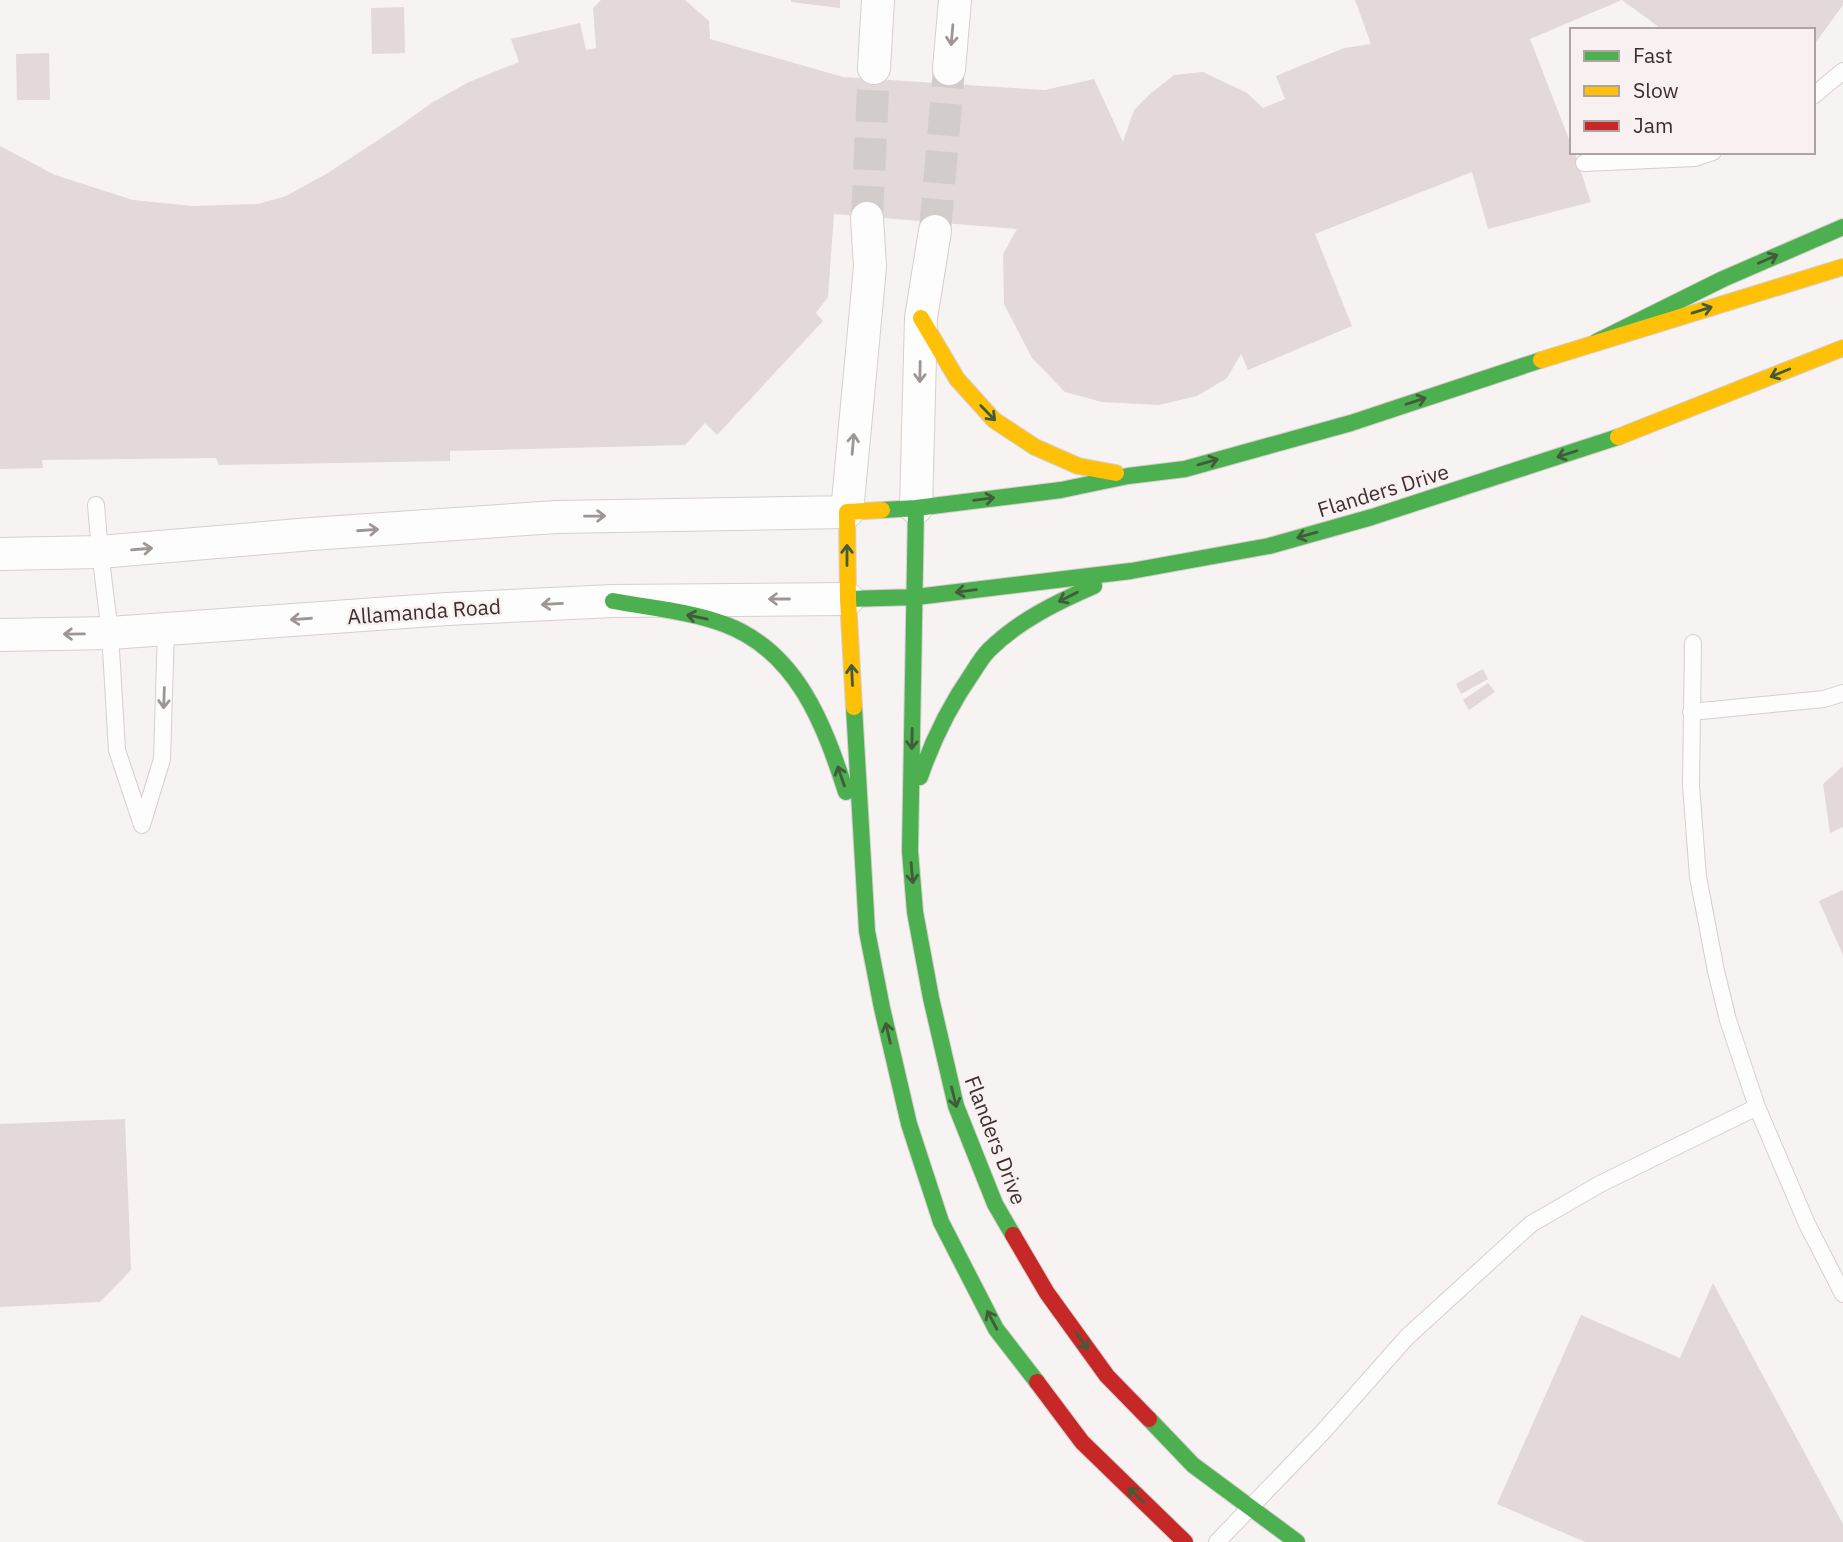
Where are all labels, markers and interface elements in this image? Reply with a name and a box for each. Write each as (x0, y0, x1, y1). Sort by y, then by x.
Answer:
one-way arrow (945, 23, 958, 46)
legend (1570, 28, 1815, 154)
text: Fast (1633, 41, 1673, 69)
text: Slow (1633, 76, 1679, 104)
text: Jam (1633, 111, 1673, 139)
one-way arrow (1757, 252, 1778, 265)
one-way arrow (1691, 302, 1713, 315)
one-way arrow (913, 360, 926, 383)
one-way arrow (1769, 368, 1791, 381)
one-way arrow (1404, 394, 1426, 407)
one-way arrow (980, 404, 997, 421)
one-way arrow (847, 433, 860, 456)
one-way arrow (1556, 448, 1578, 461)
one-way arrow (1197, 455, 1219, 468)
street label: Flanders Drive (1314, 457, 1452, 523)
one-way arrow (972, 493, 995, 506)
one-way arrow (584, 509, 607, 523)
one-way arrow (357, 523, 379, 536)
one-way arrow (1296, 530, 1318, 543)
one-way arrow (130, 542, 152, 555)
one-way arrow (840, 544, 854, 567)
one-way arrow (956, 585, 978, 598)
one-way arrow (1058, 591, 1079, 605)
street label: Allamanda Road (346, 592, 502, 630)
one-way arrow (768, 592, 791, 606)
one-way arrow (541, 597, 564, 610)
one-way arrow (686, 610, 709, 624)
one-way arrow (289, 613, 312, 626)
one-way arrow (62, 627, 85, 641)
one-way arrow (845, 664, 858, 687)
one-way arrow (157, 686, 170, 709)
one-way arrow (906, 727, 919, 750)
one-way arrow (834, 766, 846, 788)
one-way arrow (906, 862, 919, 884)
one-way arrow (881, 1022, 894, 1045)
street label: Flanders Drive (959, 1072, 1033, 1208)
one-way arrow (948, 1085, 961, 1108)
one-way arrow (985, 1310, 999, 1330)
one-way arrow (1074, 1332, 1089, 1351)
one-way arrow (1128, 1486, 1145, 1503)

